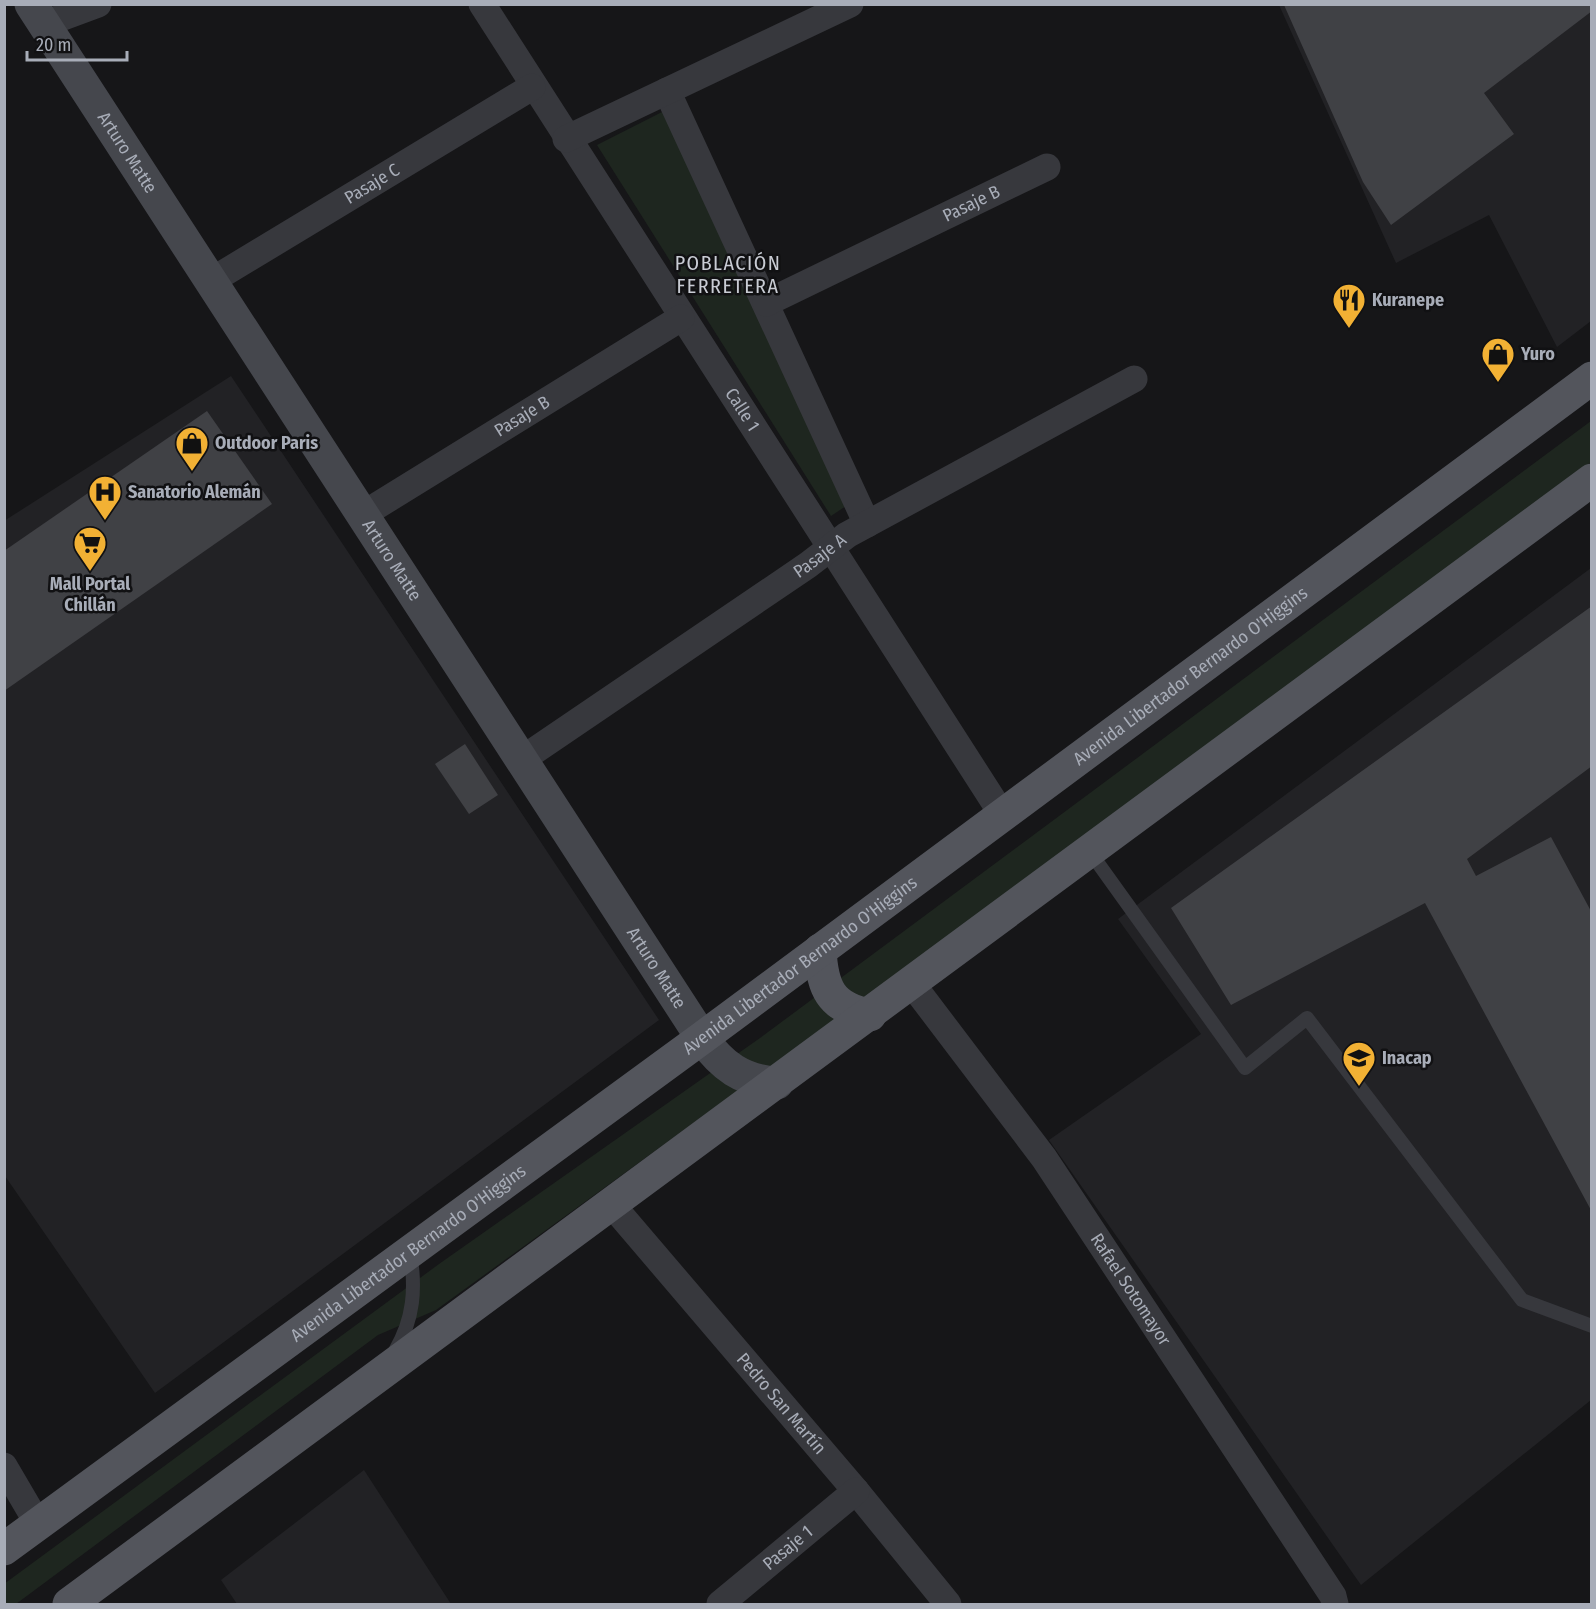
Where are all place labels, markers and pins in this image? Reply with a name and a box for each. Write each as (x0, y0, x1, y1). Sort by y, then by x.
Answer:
restaurant icon: Kuranepe (1331, 282, 1367, 329)
place label: Kuranepe (1372, 289, 1444, 311)
shop icon: Yuro (1480, 336, 1516, 383)
place label: Yuro (1520, 343, 1555, 365)
shop icon: Outdoor Paris (174, 425, 210, 472)
place label: Outdoor Paris (215, 432, 318, 454)
hospital icon: Sanatorio Alemán (87, 474, 123, 521)
place label: Sanatorio Alemán (128, 481, 261, 503)
supermarket icon: Mall Portal Chillán (72, 525, 108, 572)
place label: Mall Portal Chillán (50, 573, 130, 616)
school or university icon: Inacap (1341, 1040, 1377, 1087)
place label: Inacap (1382, 1047, 1432, 1069)

